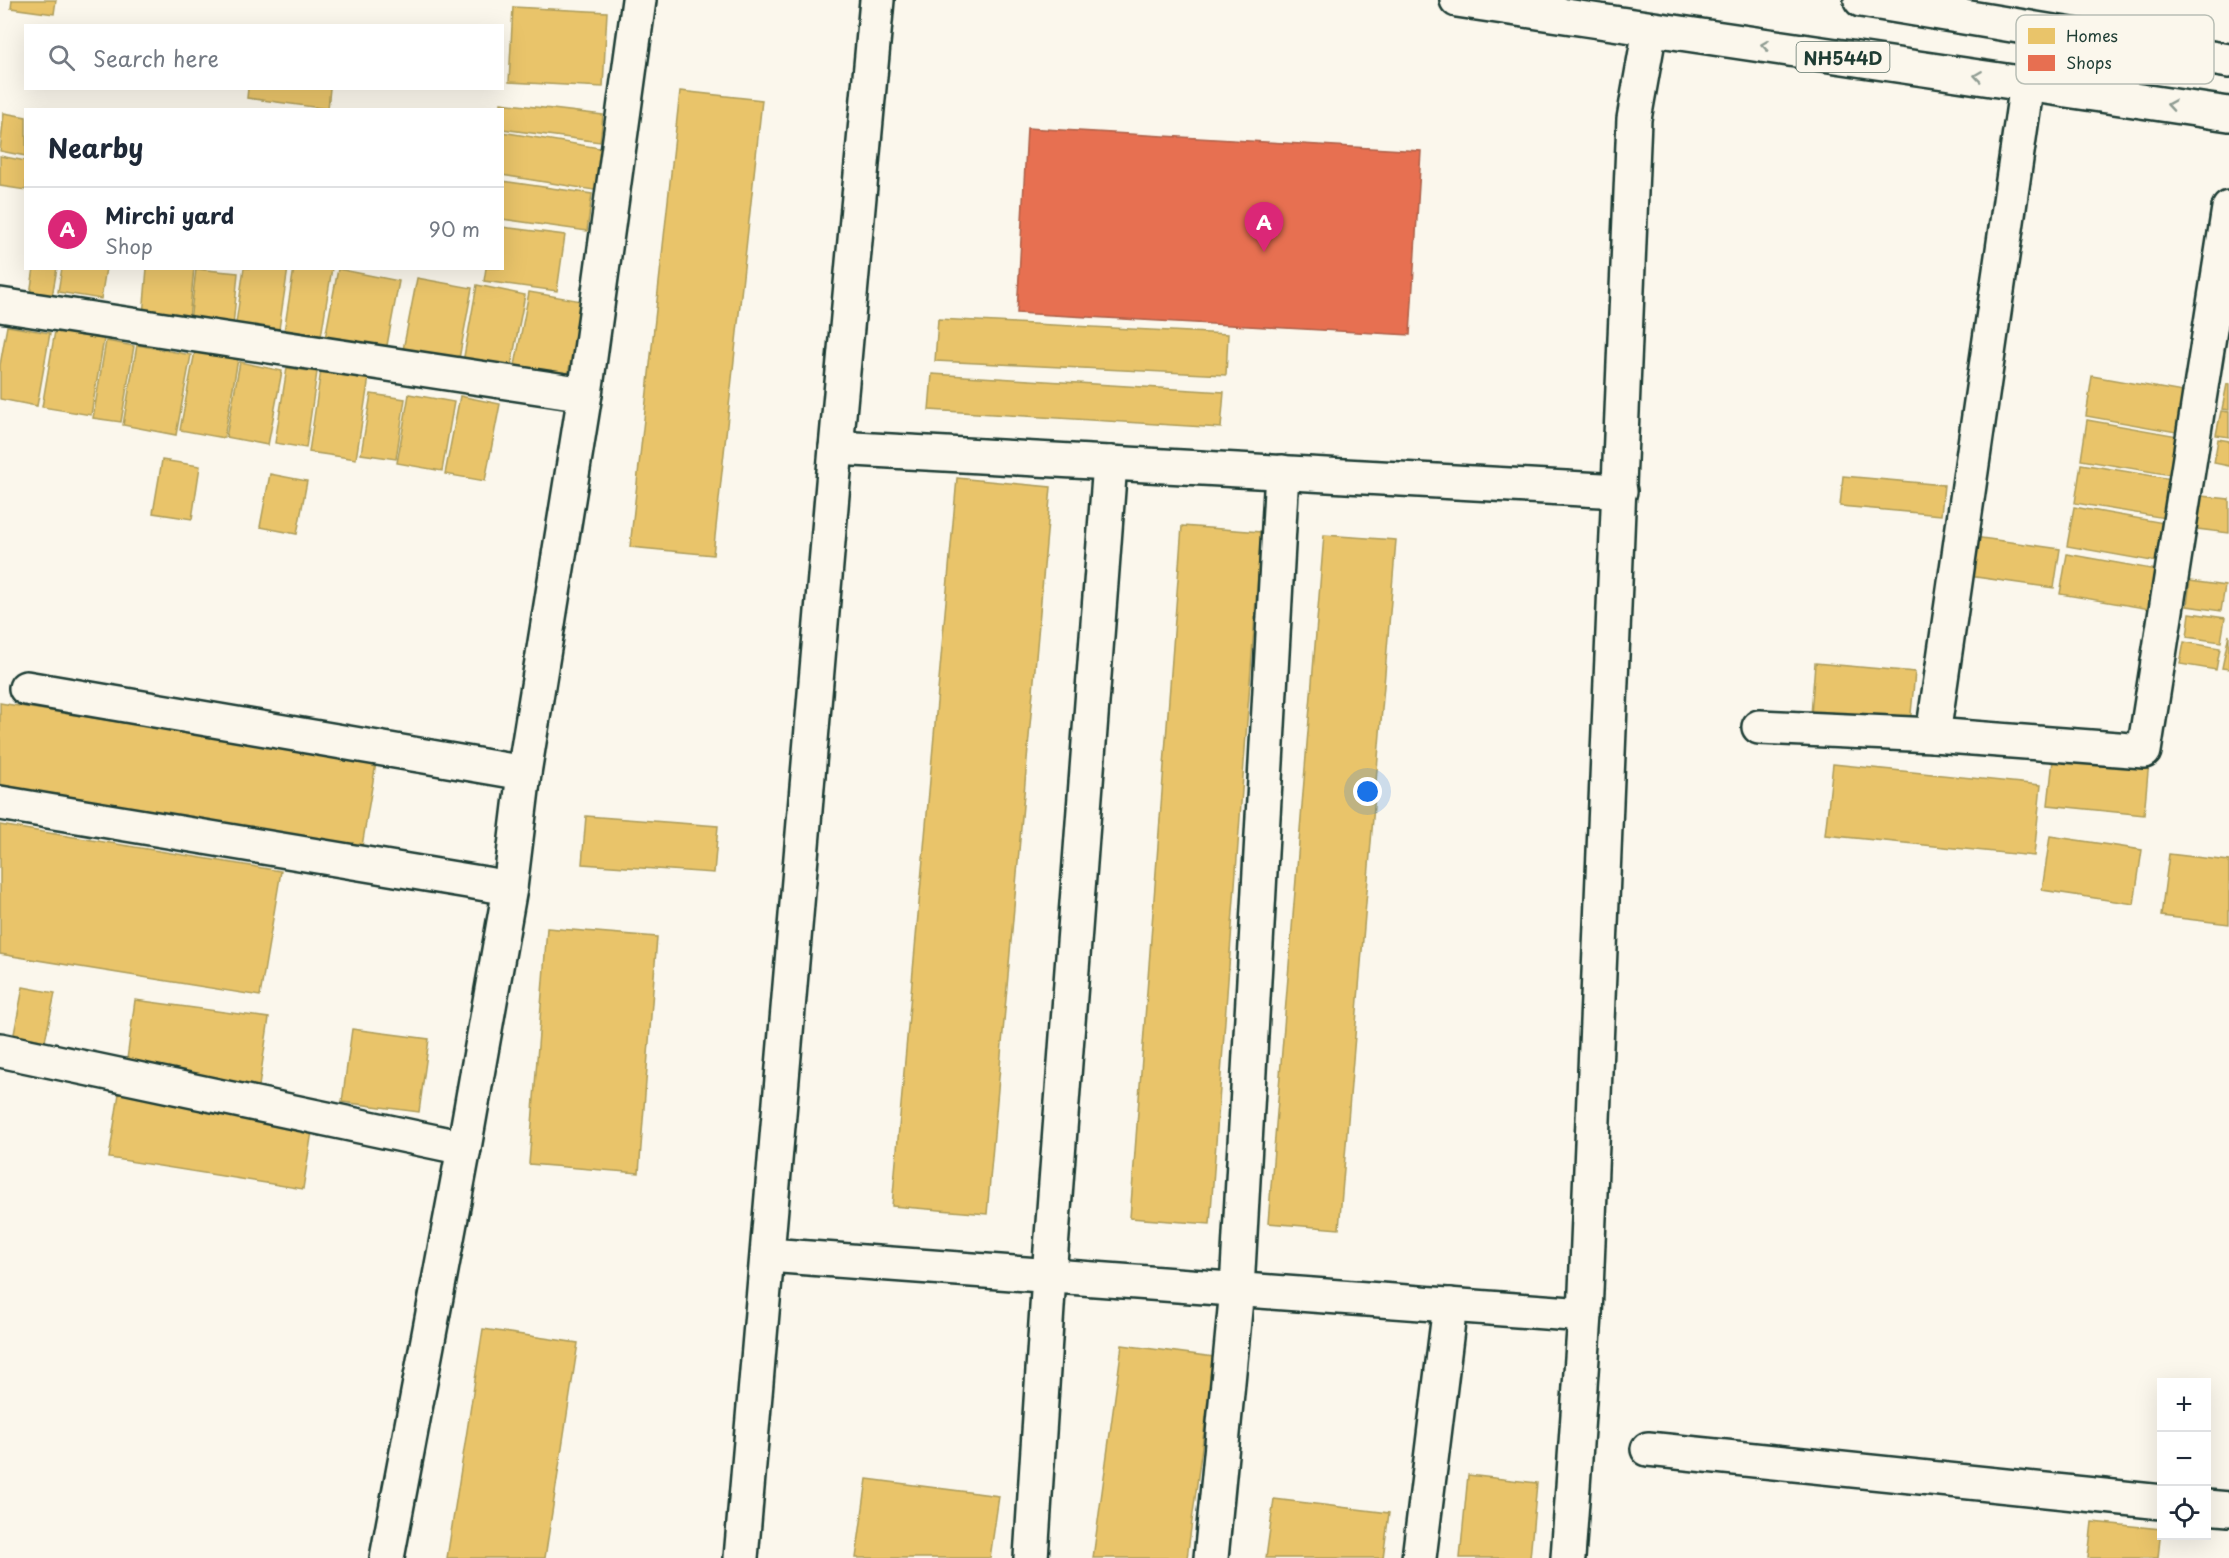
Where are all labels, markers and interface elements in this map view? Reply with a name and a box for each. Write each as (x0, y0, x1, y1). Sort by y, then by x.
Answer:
legend (2016, 15, 2214, 84)
text: Homes (2066, 23, 2118, 47)
search box (24, 24, 504, 90)
one-way arrow (1760, 40, 1769, 52)
icon: search (45, 41, 78, 74)
text: Search here (93, 41, 219, 74)
road number: NH544D (1796, 42, 1890, 72)
text: Shops (2066, 50, 2112, 74)
one-way arrow (1974, 71, 1983, 83)
one-way arrow (2167, 100, 2176, 112)
text: Nearby (48, 128, 143, 167)
text: Mirchi yard (105, 198, 234, 231)
pin: A (1244, 202, 1284, 252)
text: A (60, 214, 75, 244)
text: 90 m (429, 214, 480, 244)
text: Shop (105, 231, 153, 261)
your location (1353, 777, 1382, 806)
map controls (2157, 1378, 2211, 1540)
button: + (2157, 1378, 2211, 1432)
button: − (2157, 1432, 2211, 1486)
button: locate (2157, 1486, 2211, 1540)

